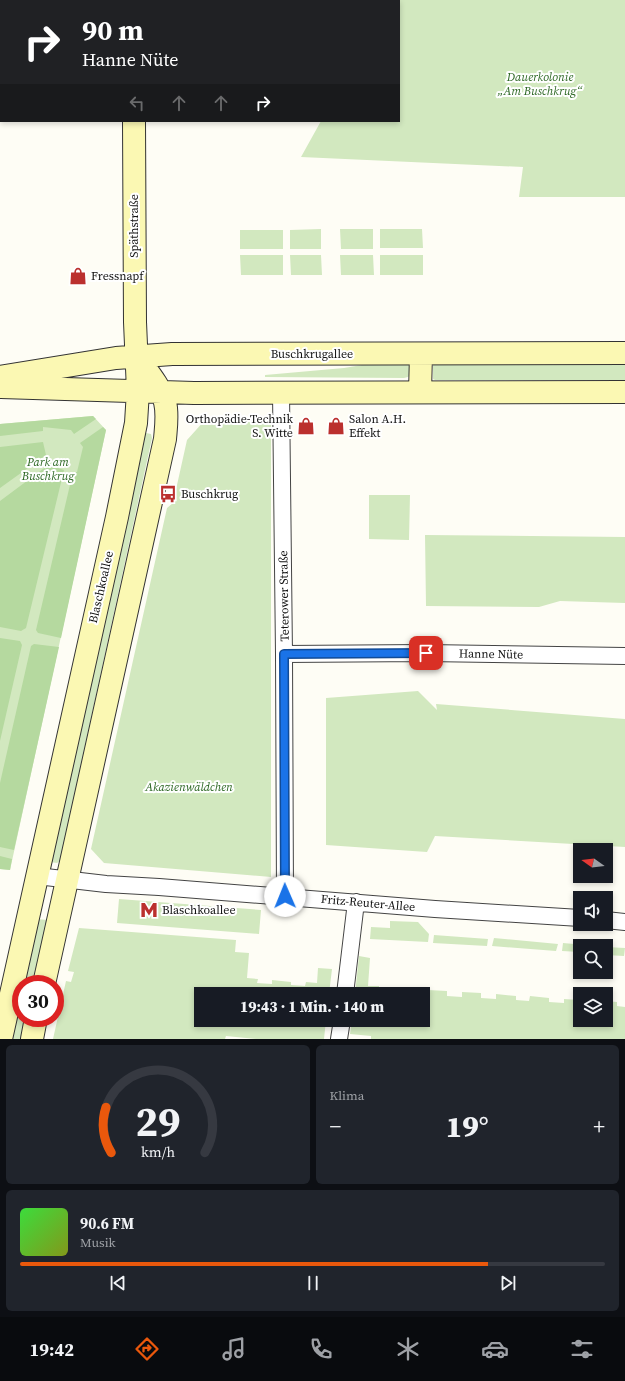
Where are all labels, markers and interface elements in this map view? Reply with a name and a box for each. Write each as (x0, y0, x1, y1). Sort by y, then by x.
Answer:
text: 90 m (82, 11, 144, 49)
icon: right (16, 16, 68, 68)
text: Hanne Nüte (82, 47, 178, 72)
park label: Dauerkolonie „Am Buschkrug“ (497, 69, 584, 99)
icon: left (126, 92, 148, 114)
icon: ahead (168, 92, 190, 114)
icon: ahead (210, 92, 232, 114)
icon: right (252, 92, 274, 114)
street label: Späthstraße (126, 194, 142, 258)
shop icon: Fressnapf (68, 266, 88, 286)
place label: Fressnapf (91, 268, 145, 284)
street label: Buschkrugallee (271, 346, 353, 362)
place label: Orthopädie-Technik S. Witte (186, 411, 293, 441)
place label: Salon A.H. Effekt (349, 411, 406, 441)
shop icon: Orthopädie-Technik S. Witte (296, 416, 316, 436)
shop icon: Salon A.H. Effekt (326, 416, 346, 436)
park label: Park am Buschkrug (21, 454, 75, 484)
bus stop icon: Buschkrug (158, 484, 178, 504)
place label: Buschkrug (181, 486, 238, 502)
street label: Blaschkoallee (85, 549, 117, 625)
street label: Teterower Straße (275, 550, 293, 642)
pin (409, 636, 443, 670)
icon: arrive (415, 642, 437, 664)
street label: Hanne Nüte (459, 645, 523, 663)
park label: Akazienwäldchen (144, 779, 233, 795)
north arrow (573, 843, 613, 883)
map controls (573, 843, 613, 1027)
position arrow (264, 875, 306, 917)
street label: Fritz-Reuter-Allee (320, 891, 416, 915)
button: sound (573, 891, 613, 931)
metro station icon: Blaschkoallee (139, 900, 159, 920)
place label: Blaschkoallee (162, 902, 236, 918)
button: search (573, 939, 613, 979)
speed limit sign: 30 (12, 975, 64, 1027)
button: layers (573, 987, 613, 1027)
text: 19:43 · 1 Min. · 140 m (240, 996, 384, 1017)
text: Klima (330, 1087, 364, 1104)
text: 29 (135, 1092, 180, 1149)
text: 19° (446, 1106, 489, 1147)
text: − (330, 1111, 341, 1141)
text: + (593, 1111, 605, 1141)
text: km/h (141, 1141, 175, 1161)
text: 90.6 FM (80, 1213, 134, 1234)
text: Musik (80, 1234, 116, 1251)
icon: previous (107, 1272, 129, 1294)
icon: pause (302, 1272, 324, 1294)
icon: next (497, 1272, 519, 1294)
icon: directions (133, 1335, 161, 1363)
icon: music (220, 1335, 248, 1363)
icon: phone (307, 1335, 335, 1363)
icon: climate (394, 1335, 422, 1363)
icon: car (481, 1335, 509, 1363)
icon: filters (568, 1335, 596, 1363)
text: 19:42 (29, 1337, 74, 1362)

